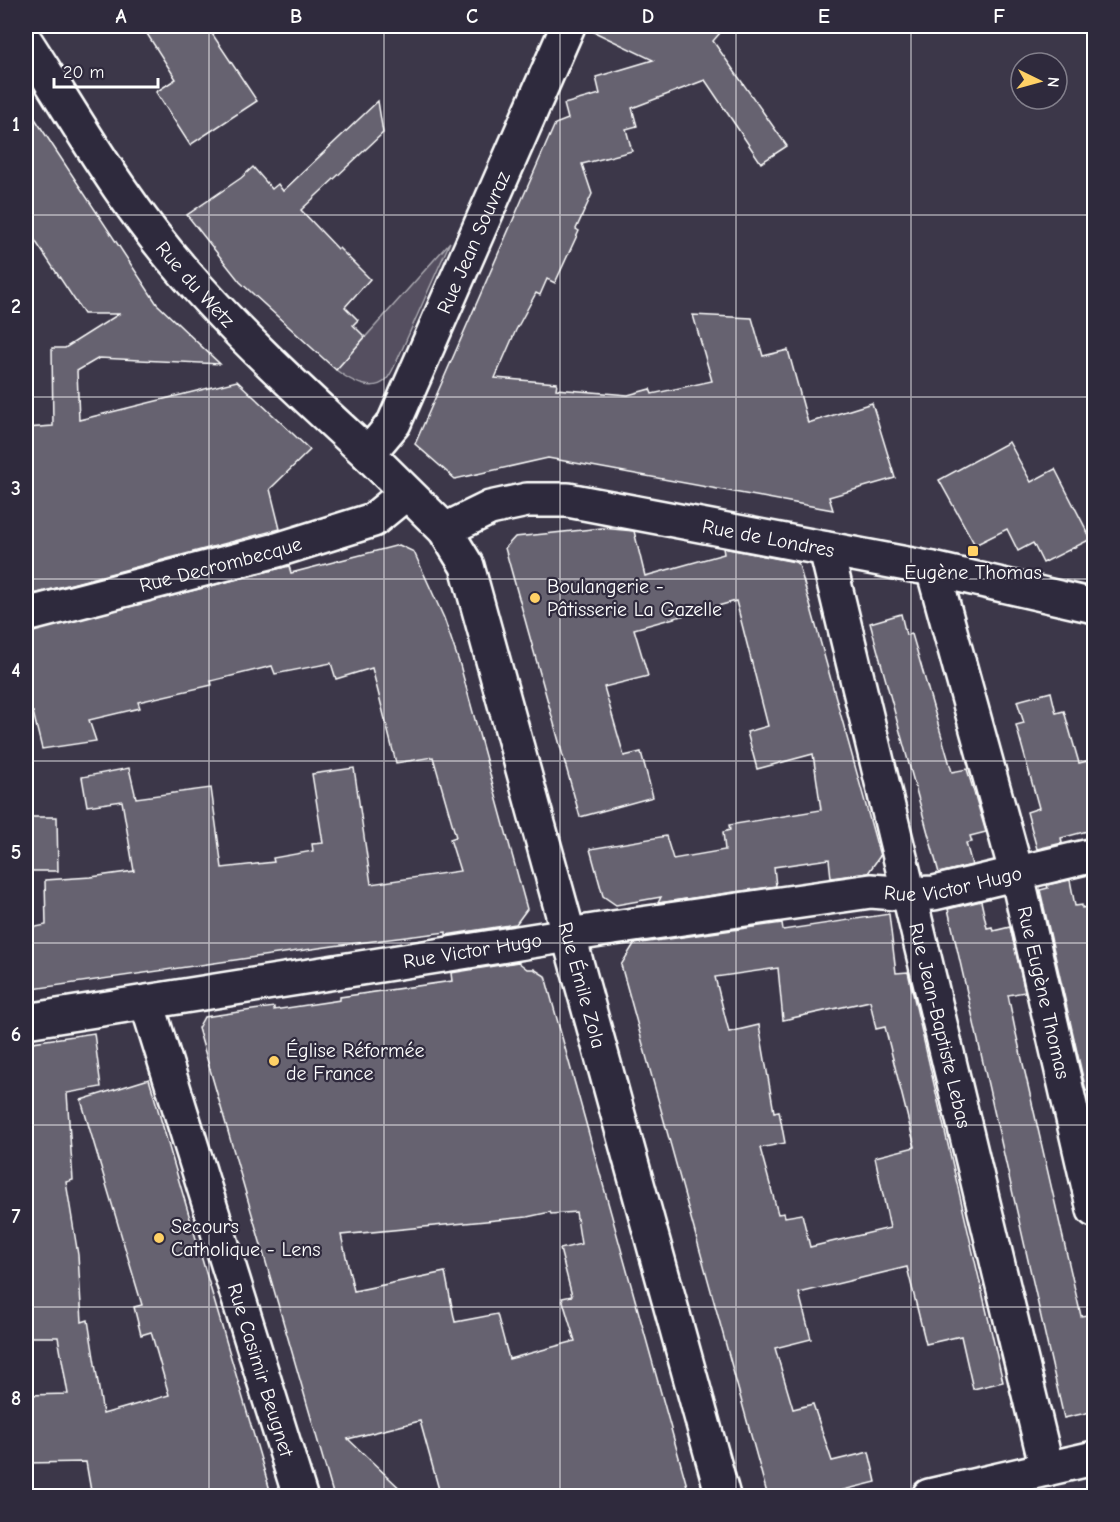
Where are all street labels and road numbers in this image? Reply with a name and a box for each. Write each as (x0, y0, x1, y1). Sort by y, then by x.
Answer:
street label: Rue Jean Souvraz (432, 167, 515, 317)
street label: Rue du Wetz (151, 237, 240, 332)
street label: Rue de Londres (701, 514, 837, 562)
street label: Rue Decrombecque (137, 532, 304, 597)
street label: Rue Victor Hugo (883, 861, 1024, 906)
street label: Rue Eugène Thomas (1013, 904, 1075, 1081)
street label: Rue Émile Zola (554, 919, 611, 1051)
street label: Rue Jean-Baptiste Lebas (905, 921, 976, 1130)
street label: Rue Victor Hugo (401, 928, 543, 973)
street label: Rue Casimir Beugnet (223, 1280, 299, 1460)

